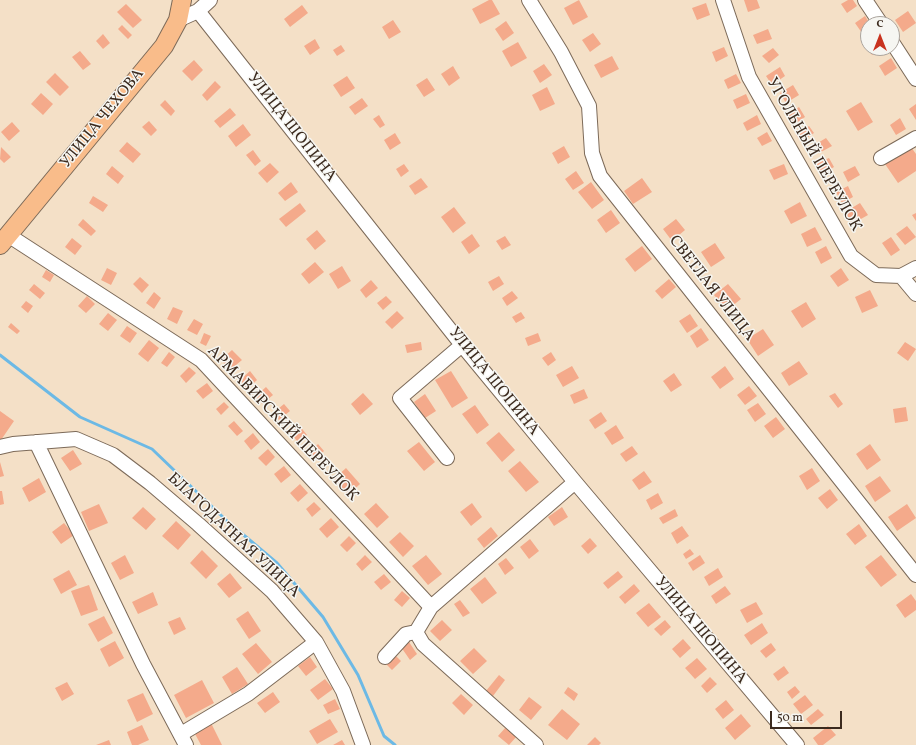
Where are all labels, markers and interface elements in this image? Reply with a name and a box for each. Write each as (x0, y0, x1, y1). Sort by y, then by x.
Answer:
north arrow (860, 16, 900, 56)
text: С (876, 17, 884, 32)
street label: УЛИЦА ЧЕХОВА (57, 65, 149, 173)
street label: УЛИЦА ШОПИНА (242, 69, 340, 187)
street label: УГОЛЬНЫЙ ПЕРЕУЛОК (761, 75, 865, 235)
street label: СВЕТЛАЯ УЛИЦА (664, 232, 758, 346)
street label: УЛИЦА ШОПИНА (443, 324, 543, 440)
street label: АРМАВИРСКИЙ ПЕРЕУЛОК (203, 342, 361, 506)
street label: БЛАГОДАТНАЯ УЛИЦА (163, 470, 303, 602)
street label: УЛИЦА ШОПИНА (650, 574, 750, 688)
scale bar (772, 703, 844, 729)
text: 50 m (777, 710, 803, 726)

